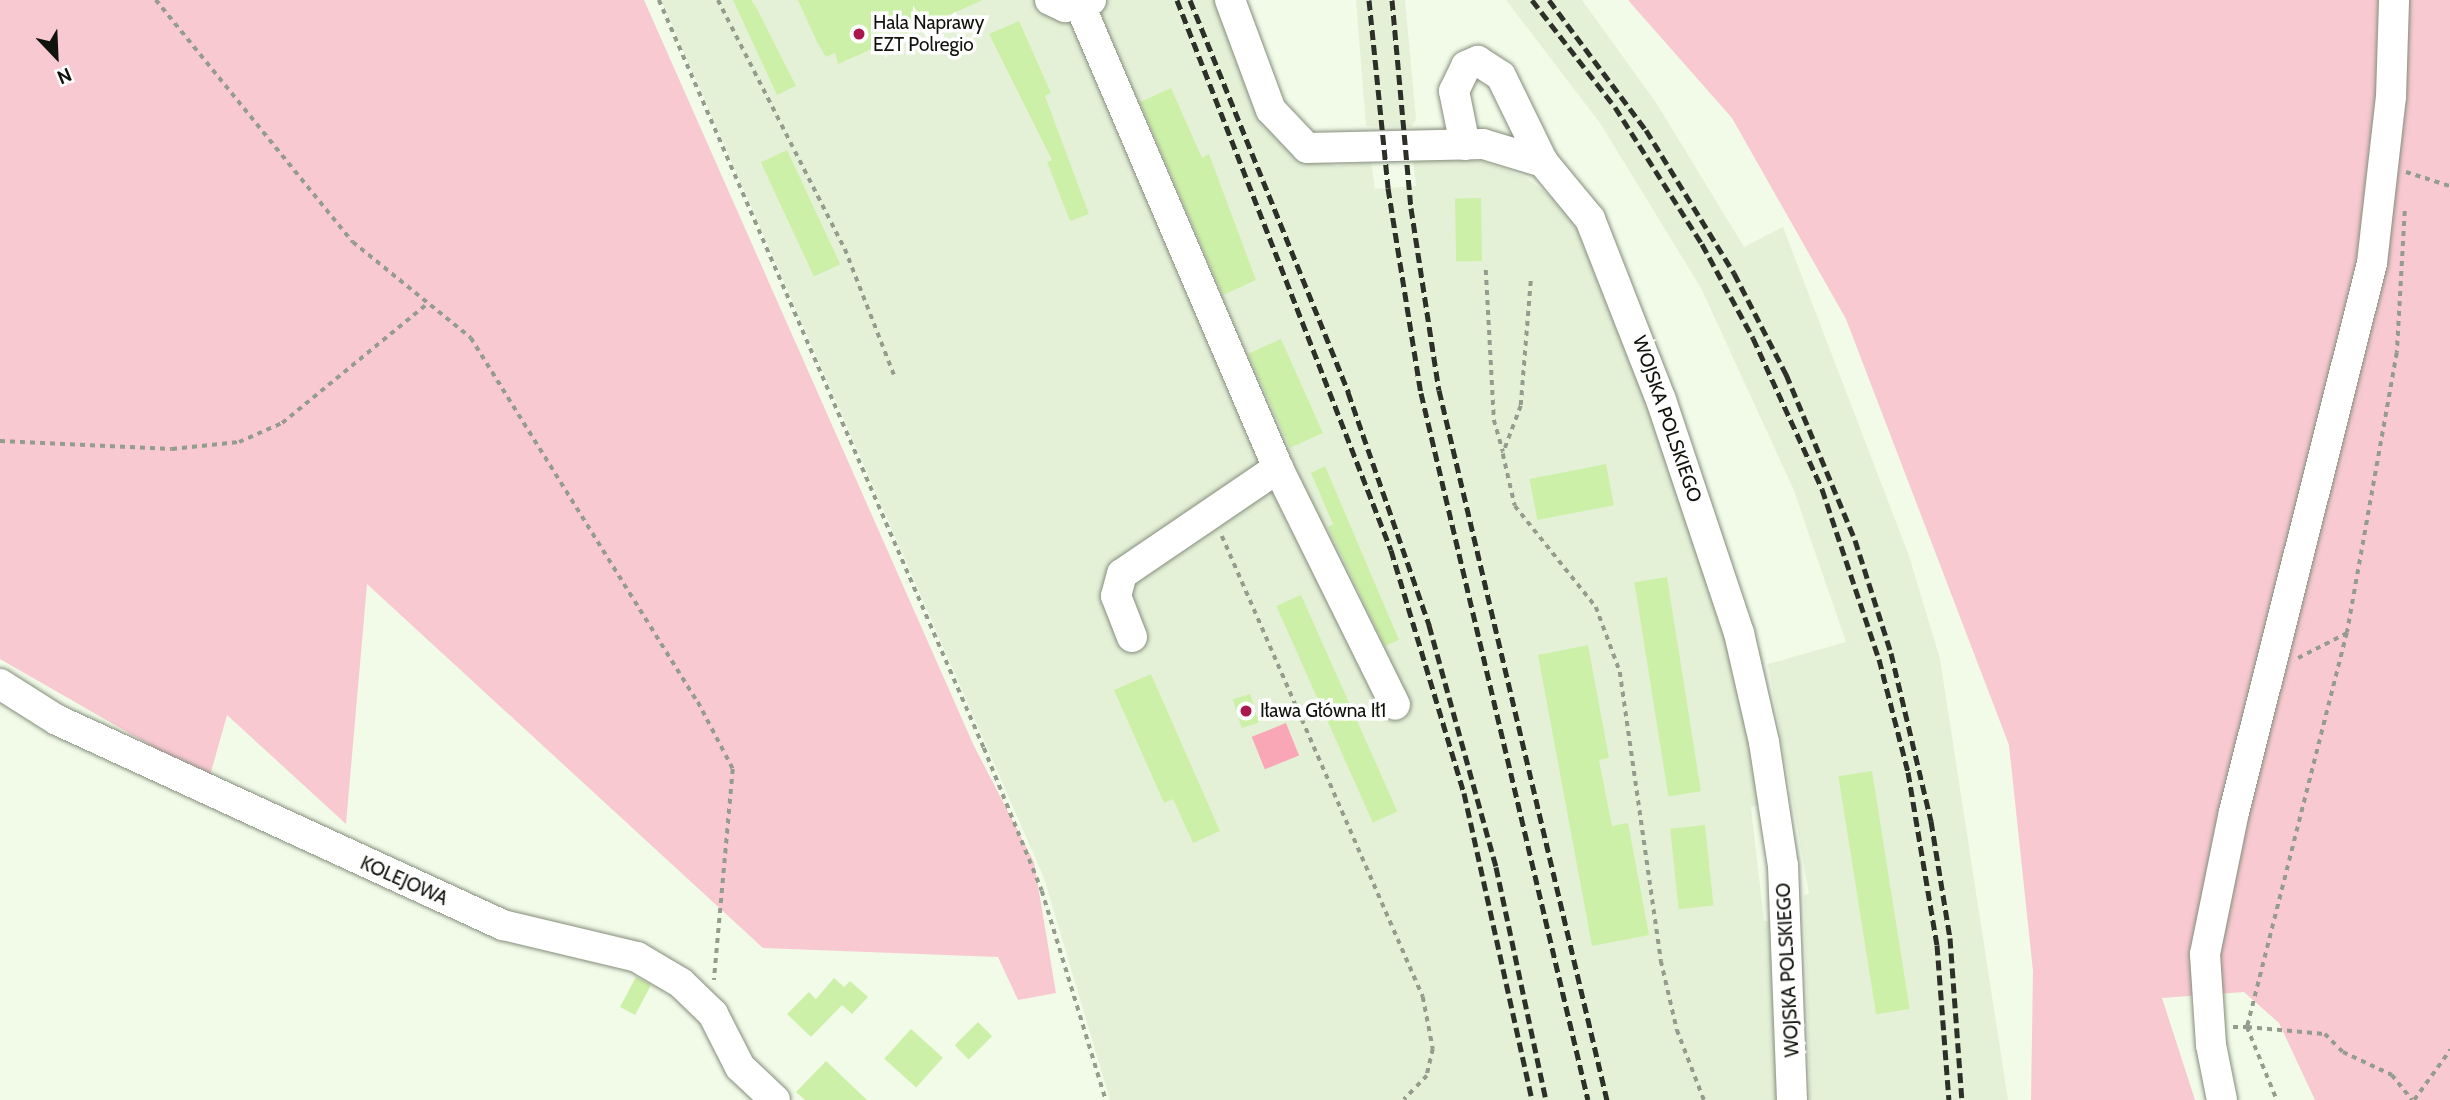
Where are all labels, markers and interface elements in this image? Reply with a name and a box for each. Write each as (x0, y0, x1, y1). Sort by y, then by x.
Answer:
place label: Hala Naprawy EZT Polregio (873, 12, 984, 56)
north arrow (21, 21, 91, 91)
marker: Hala Naprawy EZT Polregio (851, 26, 867, 42)
text: N (54, 63, 75, 89)
street label: WOJSKA POLSKIEGO (1628, 333, 1706, 505)
place label: Iława Główna Ił1 (1260, 700, 1386, 722)
marker: Iława Główna Ił1 (1238, 703, 1254, 719)
street label: KOLEJOWA (357, 852, 451, 910)
street label: WOJSKA POLSKIEGO (1772, 882, 1804, 1058)

